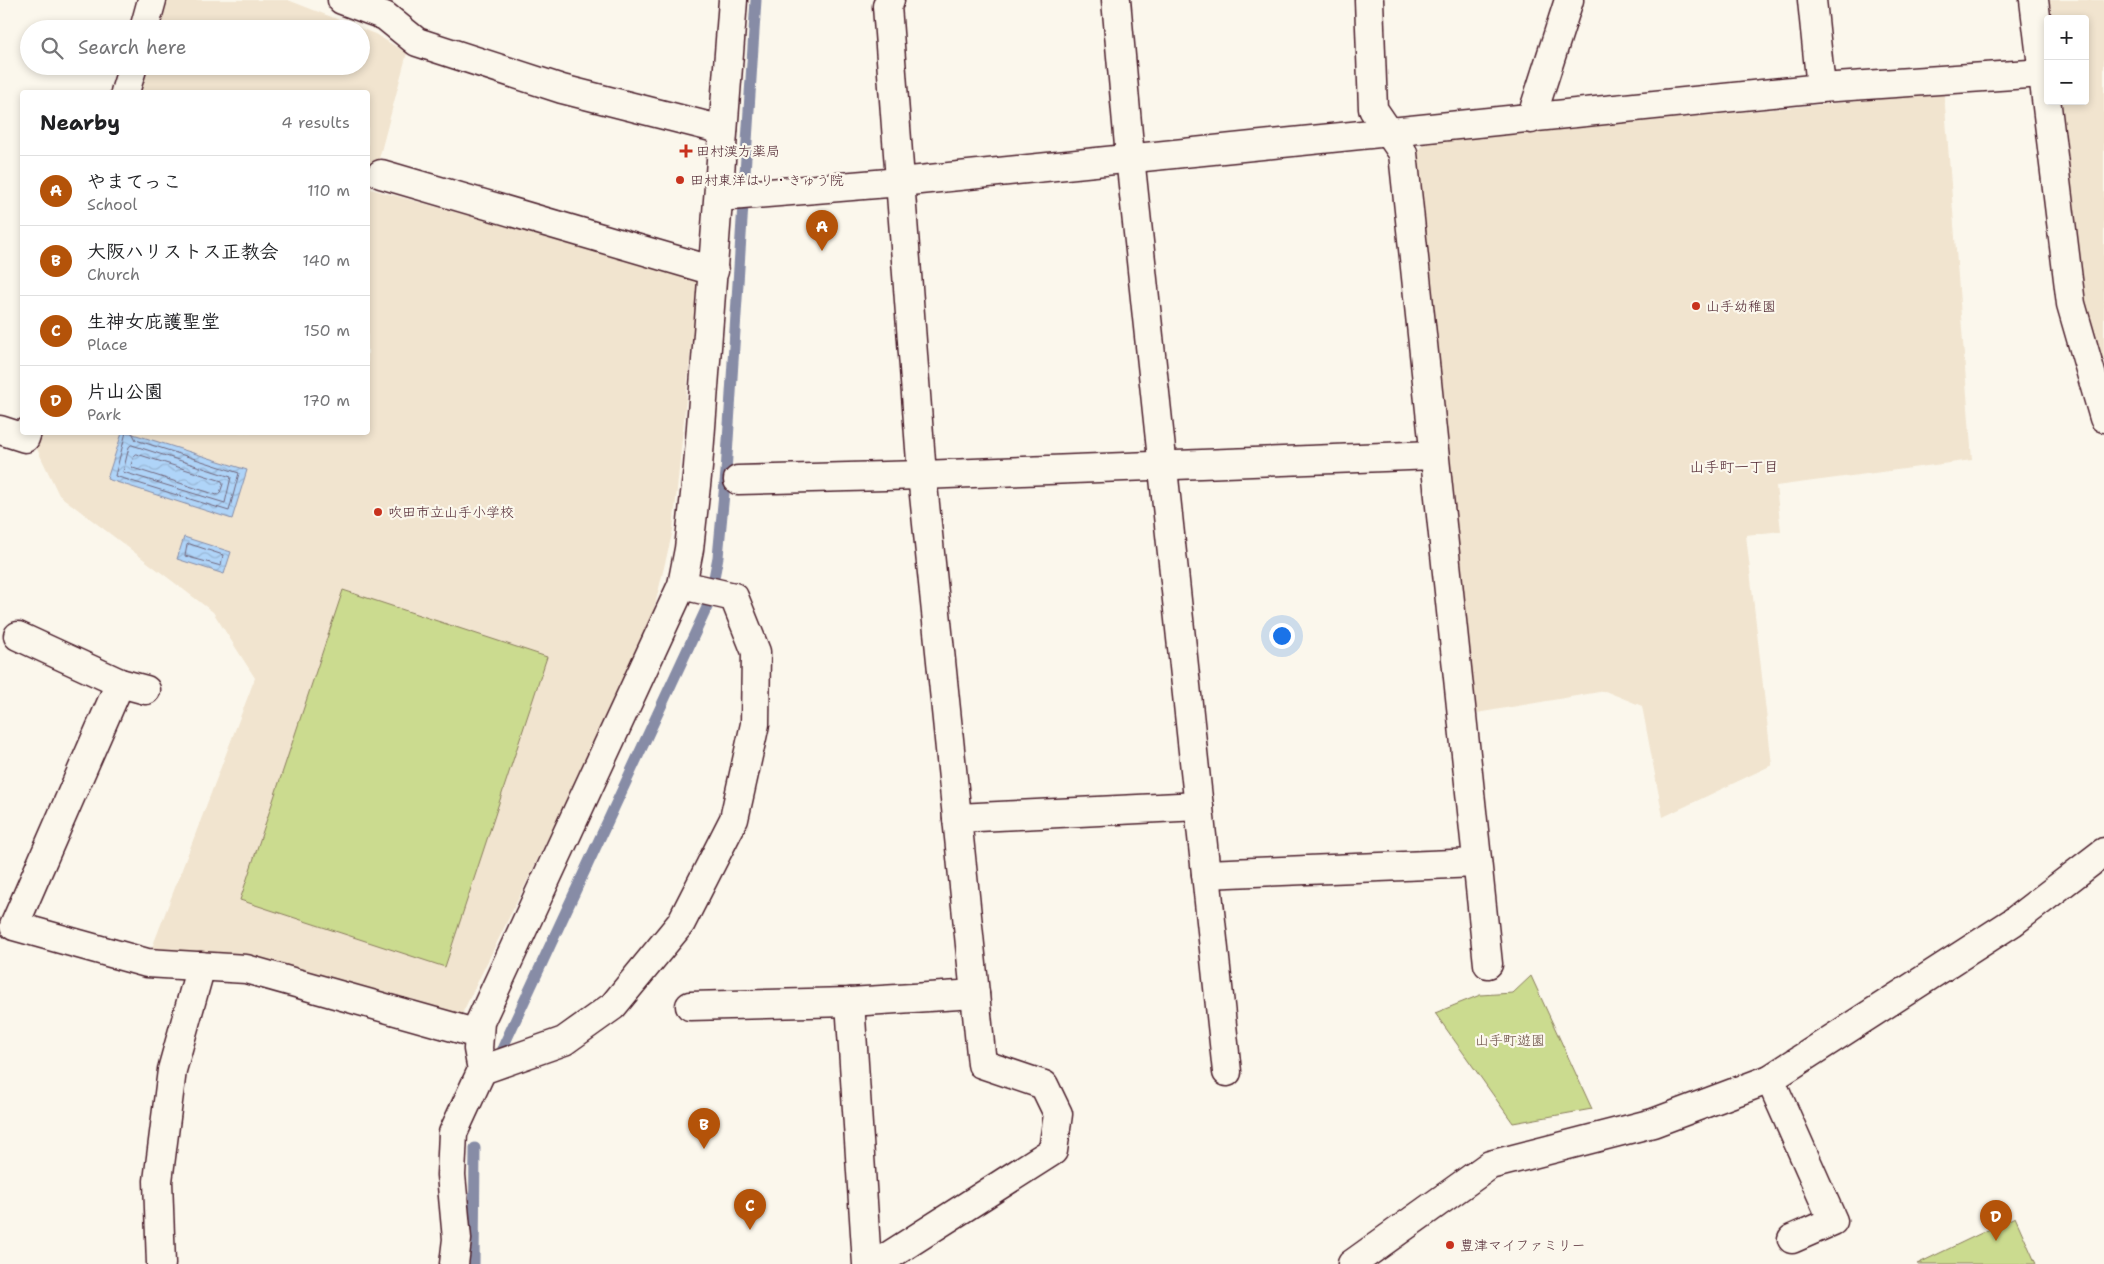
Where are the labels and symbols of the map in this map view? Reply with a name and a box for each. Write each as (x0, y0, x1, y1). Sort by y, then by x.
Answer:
place label: 田村漢方薬局 (696, 142, 780, 160)
marker: 田村漢方薬局 (680, 145, 692, 157)
place label: 田村東洋はり・きゅう院 (690, 171, 844, 189)
marker: 田村東洋はり・きゅう院 (674, 174, 686, 186)
pin: A (806, 210, 838, 251)
place label: 山手幼稚園 (1706, 297, 1776, 315)
marker: 山手幼稚園 (1690, 300, 1702, 312)
district label: 山手町一丁目 (1689, 457, 1779, 477)
place label: 吹田市立山手小学校 (388, 503, 514, 521)
marker: 吹田市立山手小学校 (372, 506, 384, 518)
your location (1269, 623, 1295, 649)
park label: 山手町遊園 (1475, 1031, 1545, 1049)
pin: B (688, 1108, 720, 1149)
pin: C (734, 1189, 766, 1230)
pin: D (1980, 1200, 2012, 1241)
place label: 豊津マイファミリー (1460, 1236, 1585, 1254)
marker: 豊津マイファミリー (1444, 1239, 1456, 1251)

